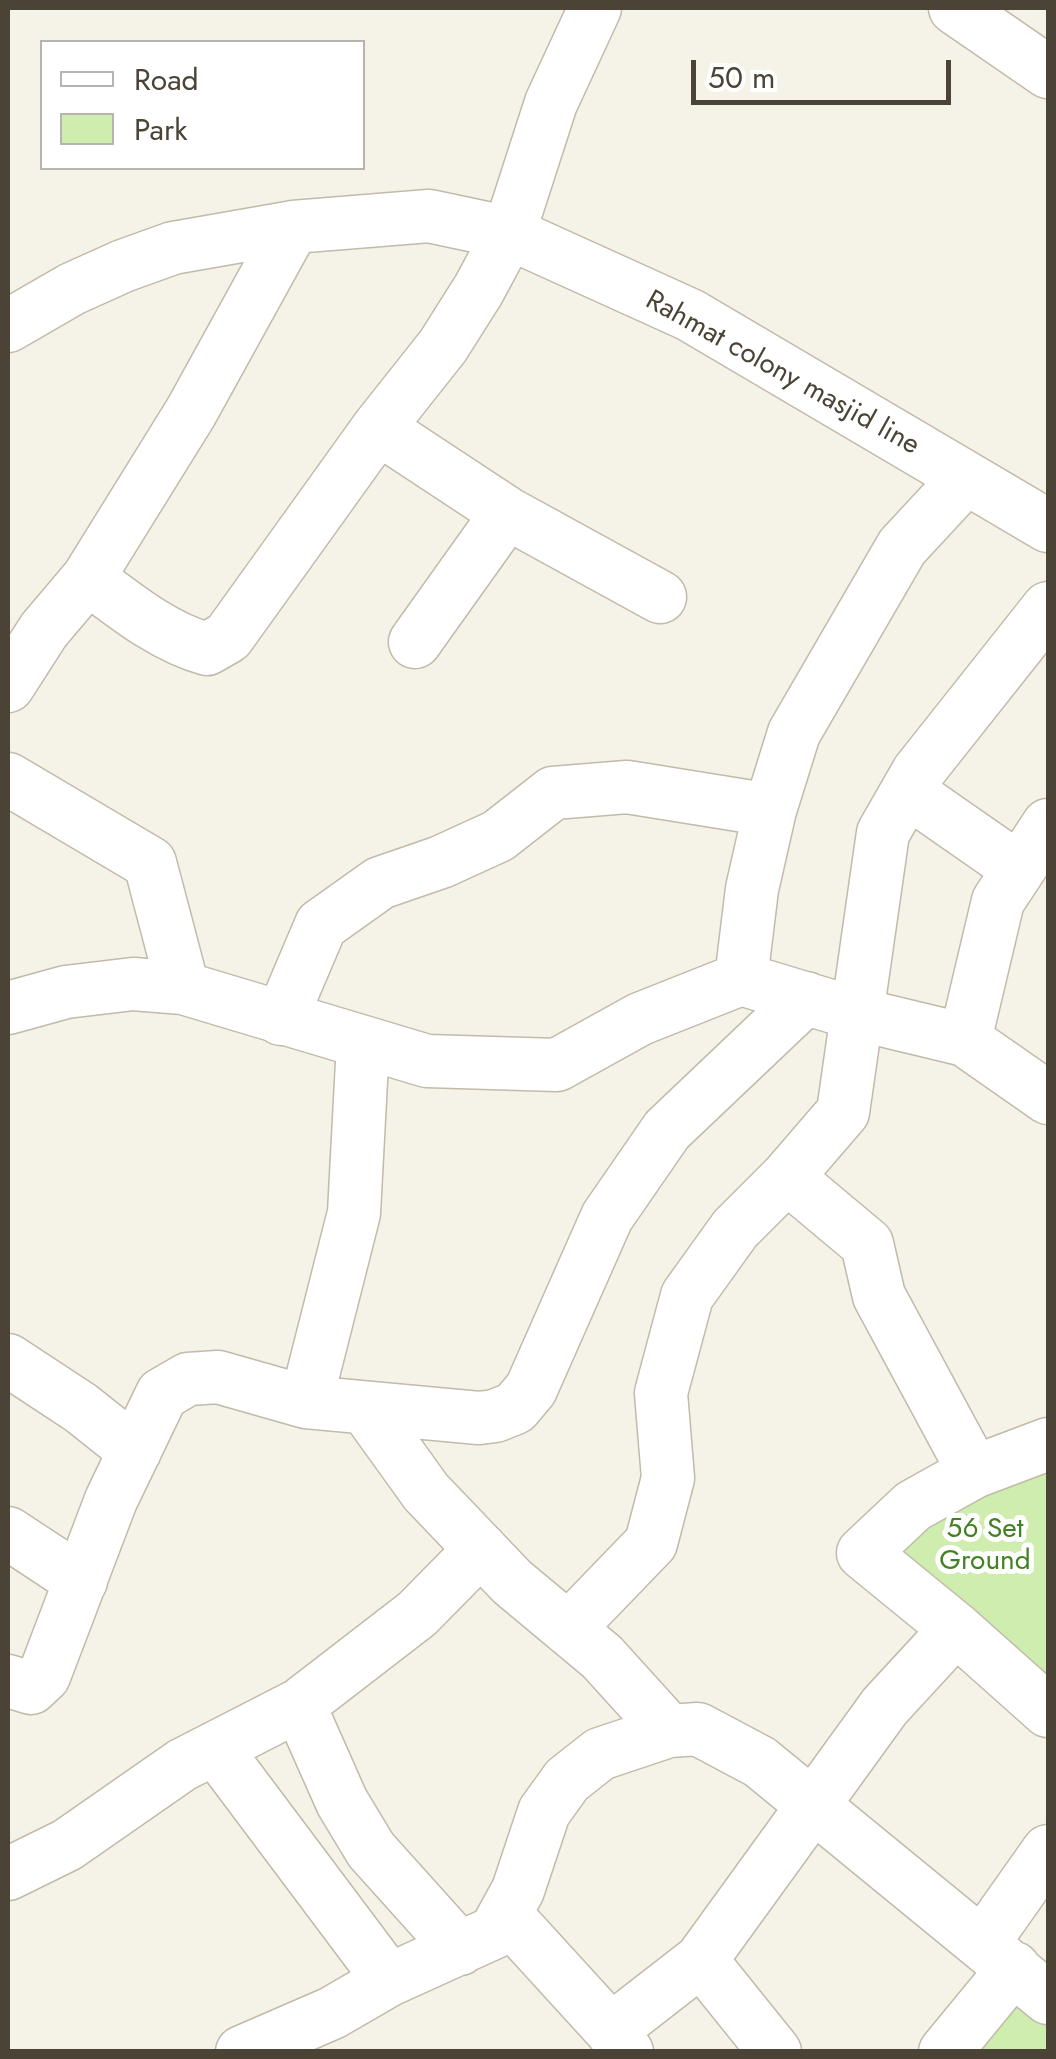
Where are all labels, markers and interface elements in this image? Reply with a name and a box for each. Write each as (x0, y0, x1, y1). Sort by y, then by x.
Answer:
legend (40, 40, 365, 170)
scale bar (696, 40, 956, 102)
text: 50 m (708, 56, 775, 99)
text: Road (134, 58, 199, 101)
text: Park (134, 108, 187, 151)
street label: Rahmat colony masjid line (639, 285, 925, 463)
park label: 56 Set Ground (939, 1513, 1031, 1579)

